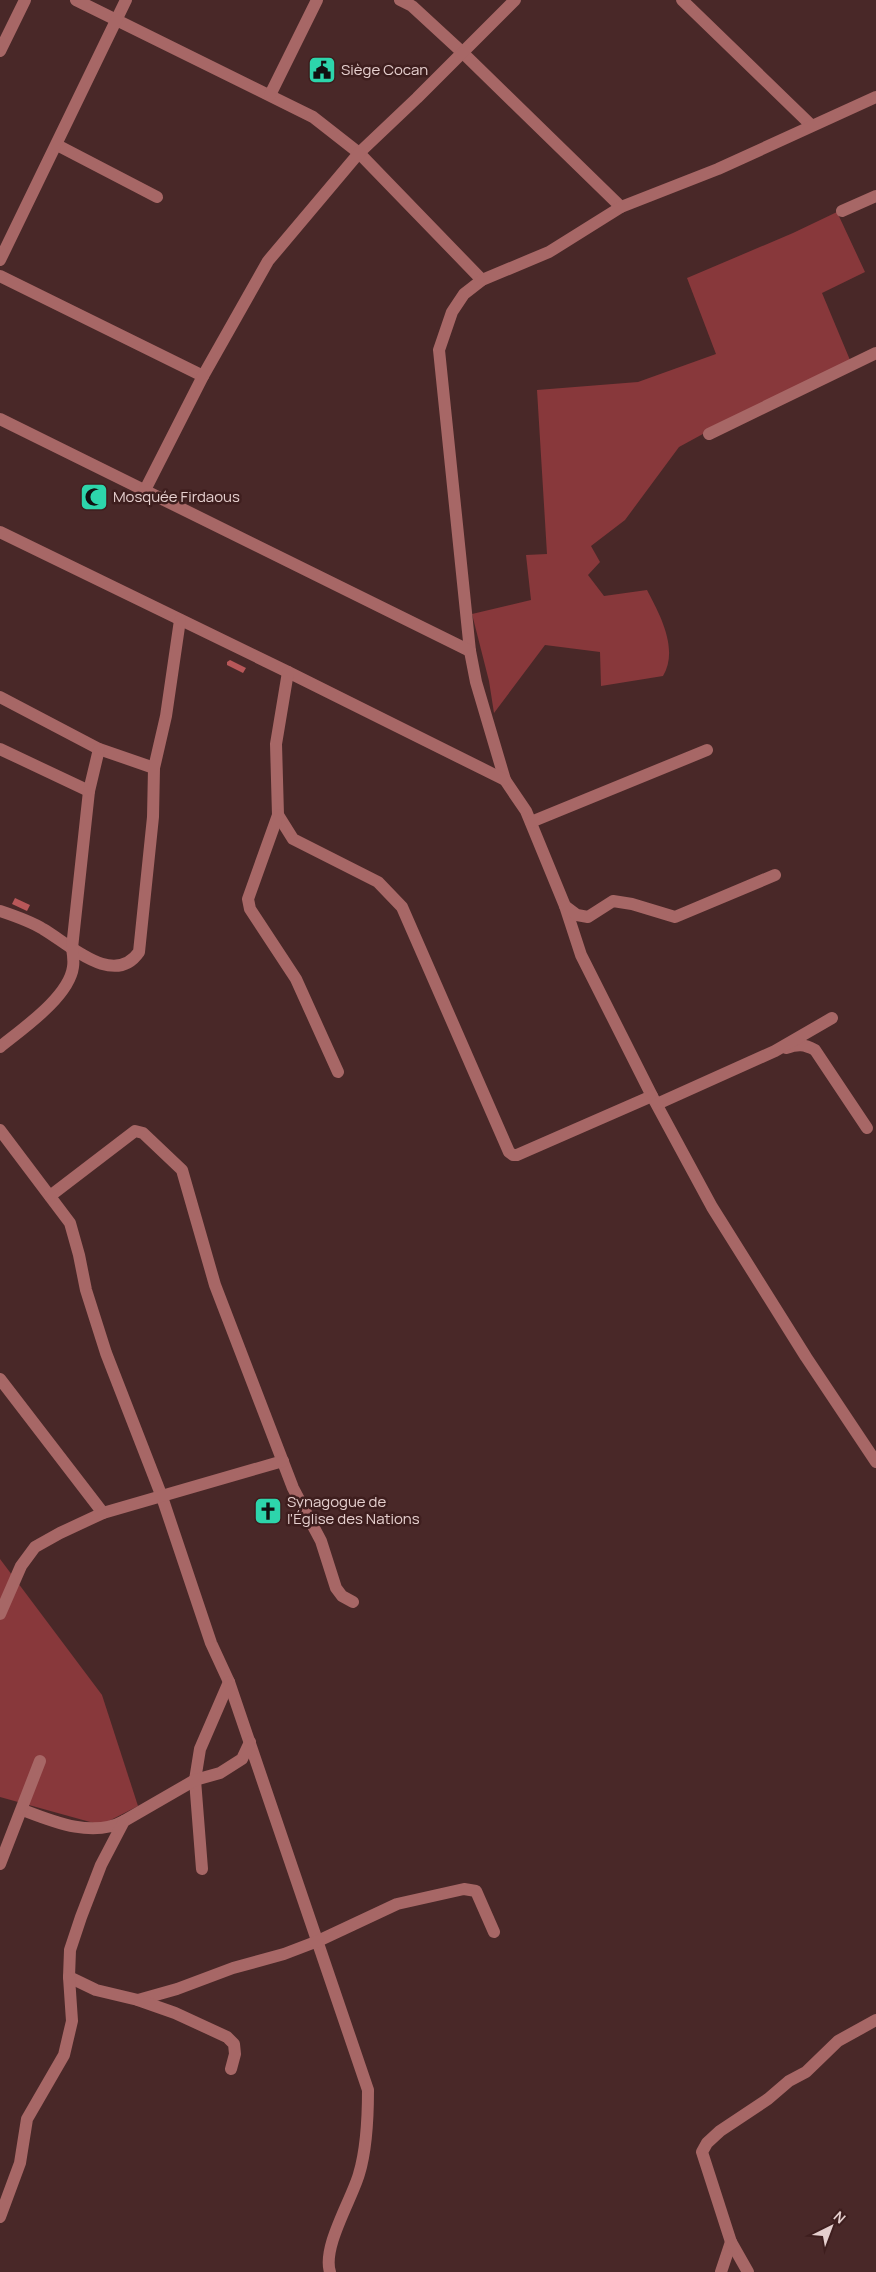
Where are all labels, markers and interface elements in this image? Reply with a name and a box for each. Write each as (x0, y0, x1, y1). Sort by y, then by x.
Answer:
public building icon: Siège Cocan (307, 55, 337, 85)
place label: Siège Cocan (341, 59, 428, 80)
mosque icon: Mosquée Firdaous (79, 482, 109, 512)
place label: Mosquée Firdaous (113, 486, 240, 507)
place label: Synagogue de l'Église des Nations (287, 1491, 420, 1529)
church icon: Synagogue de l'Église des Nations (253, 1496, 283, 1526)
north arrow (806, 2202, 856, 2252)
text: N (830, 2207, 850, 2227)

